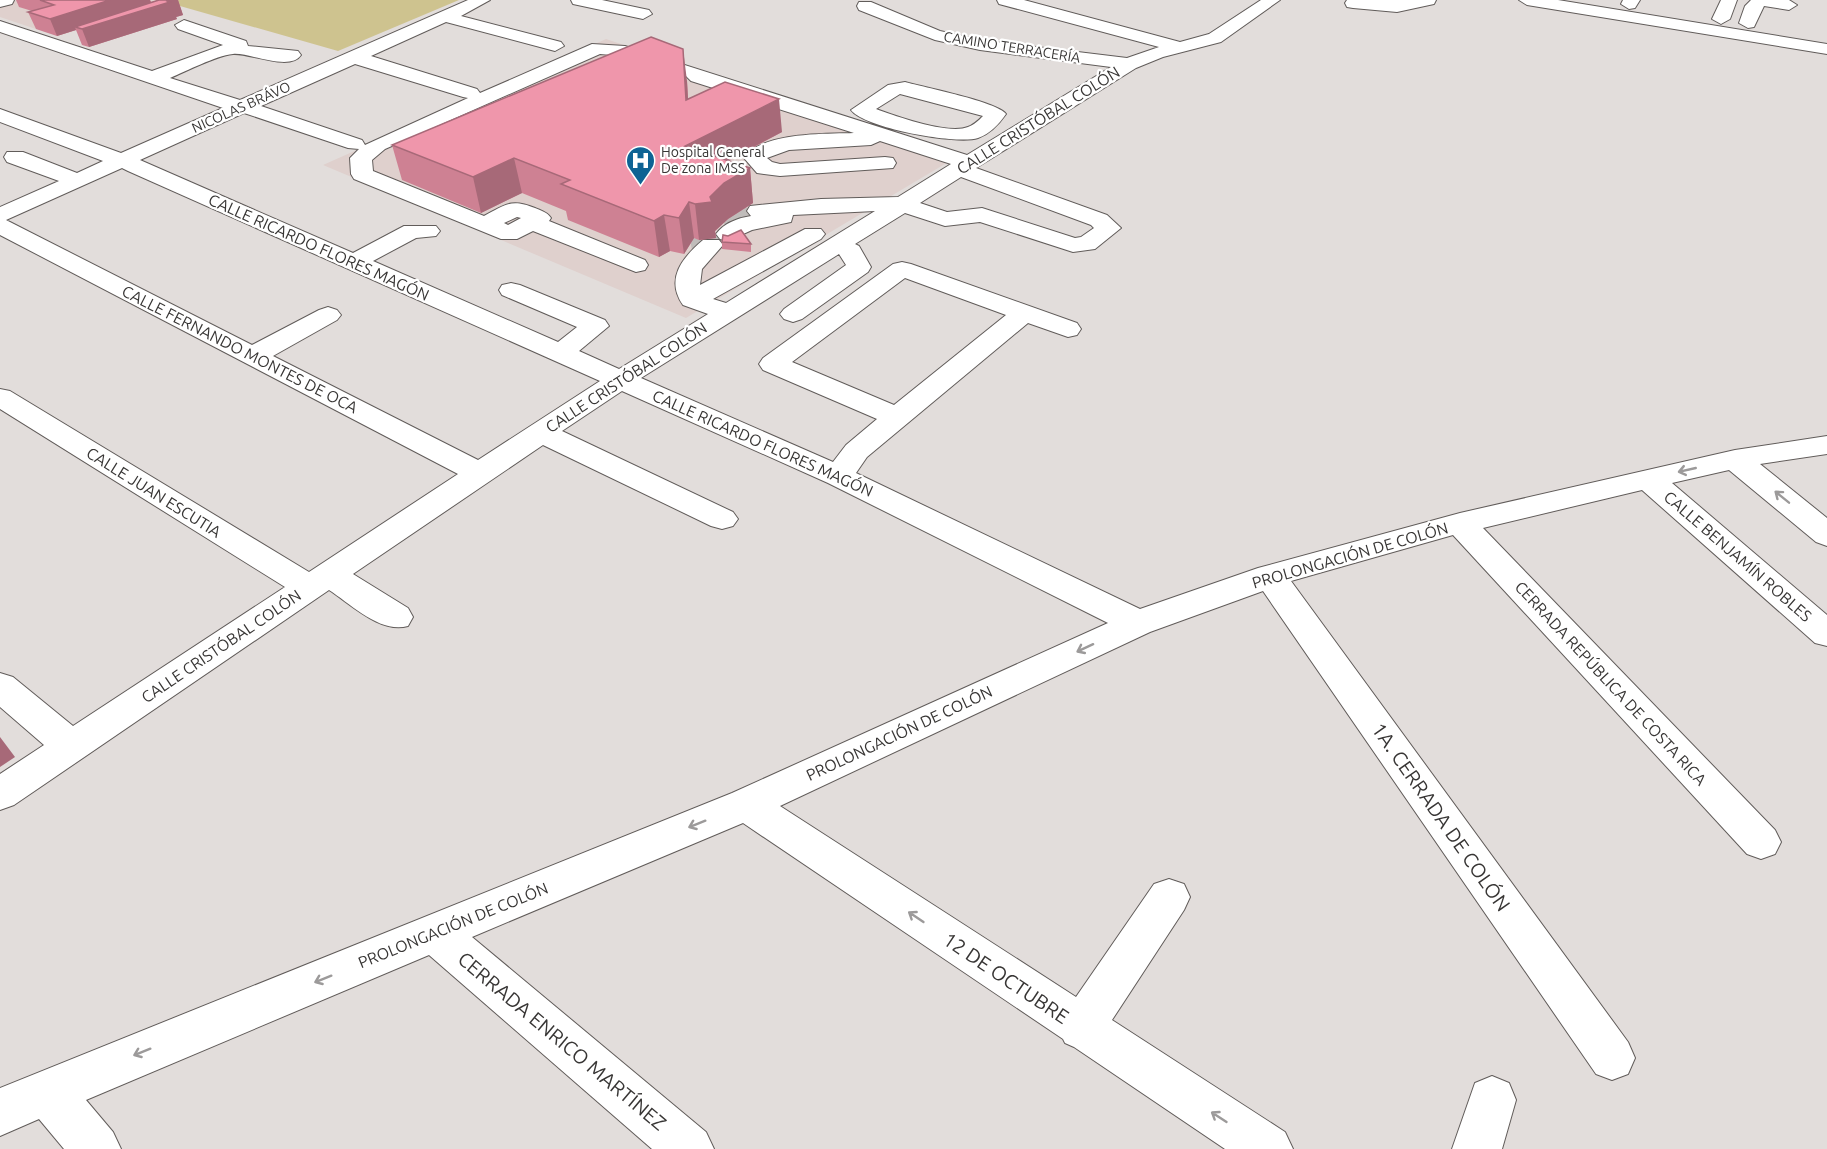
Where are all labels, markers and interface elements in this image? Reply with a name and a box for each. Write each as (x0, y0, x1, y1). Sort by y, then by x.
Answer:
street label: CAMINO TERRACERÍA (943, 27, 1082, 66)
street label: CALLE CRISTÓBAL COLÓN (953, 62, 1123, 178)
street label: NICOLAS BRÁVO (189, 77, 293, 136)
hospital icon: Hospital General De zona IMSS (624, 144, 656, 186)
place label: Hospital General De zona IMSS (661, 144, 765, 176)
street label: CALLE RICARDO FLORES MAGÓN (206, 189, 433, 304)
street label: CALLE FERNANDO MONTES DE OCA (119, 281, 361, 417)
street label: CALLE CRISTÓBAL COLÓN (541, 317, 710, 436)
street label: CALLE RICARDO FLORES MAGÓN (650, 385, 877, 500)
street label: CALLE JUAN ESCUTIA (83, 443, 225, 541)
one-way arrow (1678, 465, 1697, 476)
street label: CALLE BENJAMÍN ROBLES (1661, 486, 1817, 625)
one-way arrow (1774, 491, 1790, 504)
street label: PROLONGACIÓN DE COLÓN (1250, 517, 1450, 592)
street label: CERRADA REPÚBLICA DE COSTA RICA (1512, 576, 1712, 789)
street label: CALLE CRISTÓBAL COLÓN (137, 585, 304, 706)
one-way arrow (1076, 643, 1094, 654)
street label: PROLONGACIÓN DE COLÓN (803, 681, 995, 784)
street label: 1A. CERRADA DE COLÓN (1368, 718, 1515, 915)
one-way arrow (688, 819, 707, 830)
street label: PROLONGACIÓN DE COLÓN (355, 878, 551, 971)
one-way arrow (907, 911, 924, 924)
street label: 12 DE OCTUBRE (939, 927, 1073, 1028)
street label: CERRADA ENRICO MARTÍNEZ (454, 947, 671, 1134)
one-way arrow (314, 974, 333, 985)
one-way arrow (134, 1048, 152, 1059)
one-way arrow (1211, 1111, 1228, 1123)

